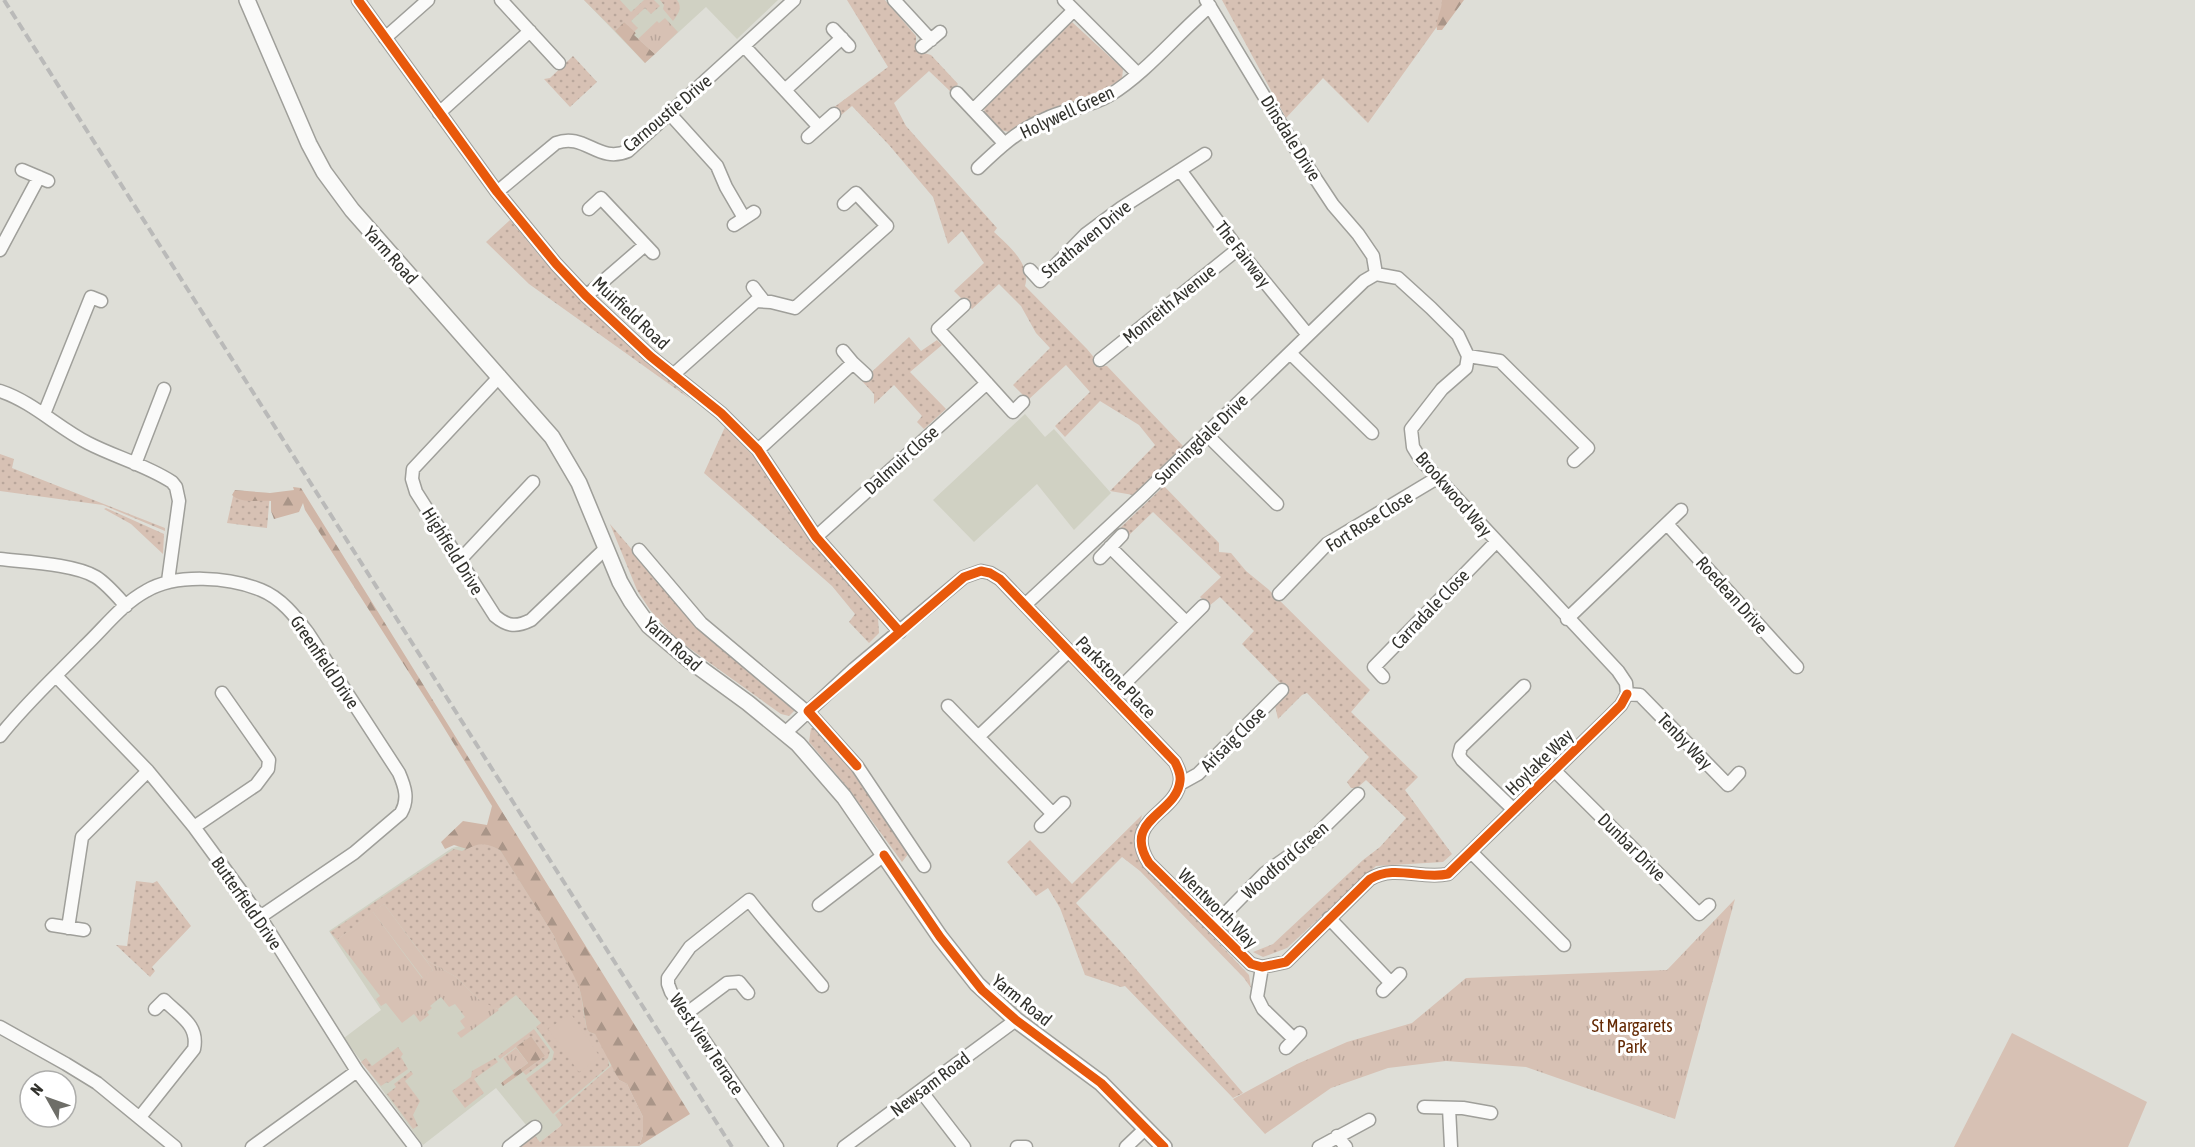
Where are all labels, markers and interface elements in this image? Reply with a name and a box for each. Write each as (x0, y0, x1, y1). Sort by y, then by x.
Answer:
street label: Carnoustie Drive (619, 70, 715, 156)
street label: Holywell Green (1017, 81, 1117, 143)
street label: Dinsdale Drive (1257, 92, 1325, 184)
street label: Strathaven Drive (1037, 196, 1135, 282)
street label: The Fairway (1211, 217, 1275, 291)
street label: Yarm Road (360, 222, 422, 288)
street label: Monreith Avenue (1118, 260, 1220, 348)
street label: Muirfield Road (588, 272, 674, 354)
street label: Sunningdale Drive (1150, 389, 1252, 489)
street label: Dalmuir Close (860, 421, 942, 499)
street label: Brookwood Way (1411, 447, 1497, 541)
street label: Fort Rose Close (1322, 486, 1416, 556)
street label: Highfield Drive (418, 504, 488, 598)
street label: Roedean Drive (1692, 552, 1772, 638)
street label: Carradale Close (1387, 565, 1473, 653)
street label: Greenfield Drive (286, 612, 364, 712)
street label: Yarm Road (640, 613, 706, 675)
street label: Parkstone Place (1072, 632, 1160, 722)
street label: Arisaig Close (1196, 702, 1270, 776)
street label: Tenby Way (1653, 708, 1717, 774)
street label: Hoylake Way (1501, 725, 1577, 799)
street label: Dunbar Drive (1594, 809, 1670, 885)
street label: Woodford Green (1238, 817, 1332, 903)
street label: Butterfield Drive (207, 853, 287, 953)
street label: Wentworth Way (1174, 864, 1262, 952)
street label: Yarm Road (988, 970, 1056, 1030)
street label: West View Terrace (665, 990, 749, 1098)
park label: St Margarets Park (1591, 1015, 1673, 1057)
street label: Newsam Road (886, 1047, 974, 1121)
north arrow (18, 1069, 78, 1129)
text: N (27, 1080, 46, 1099)

